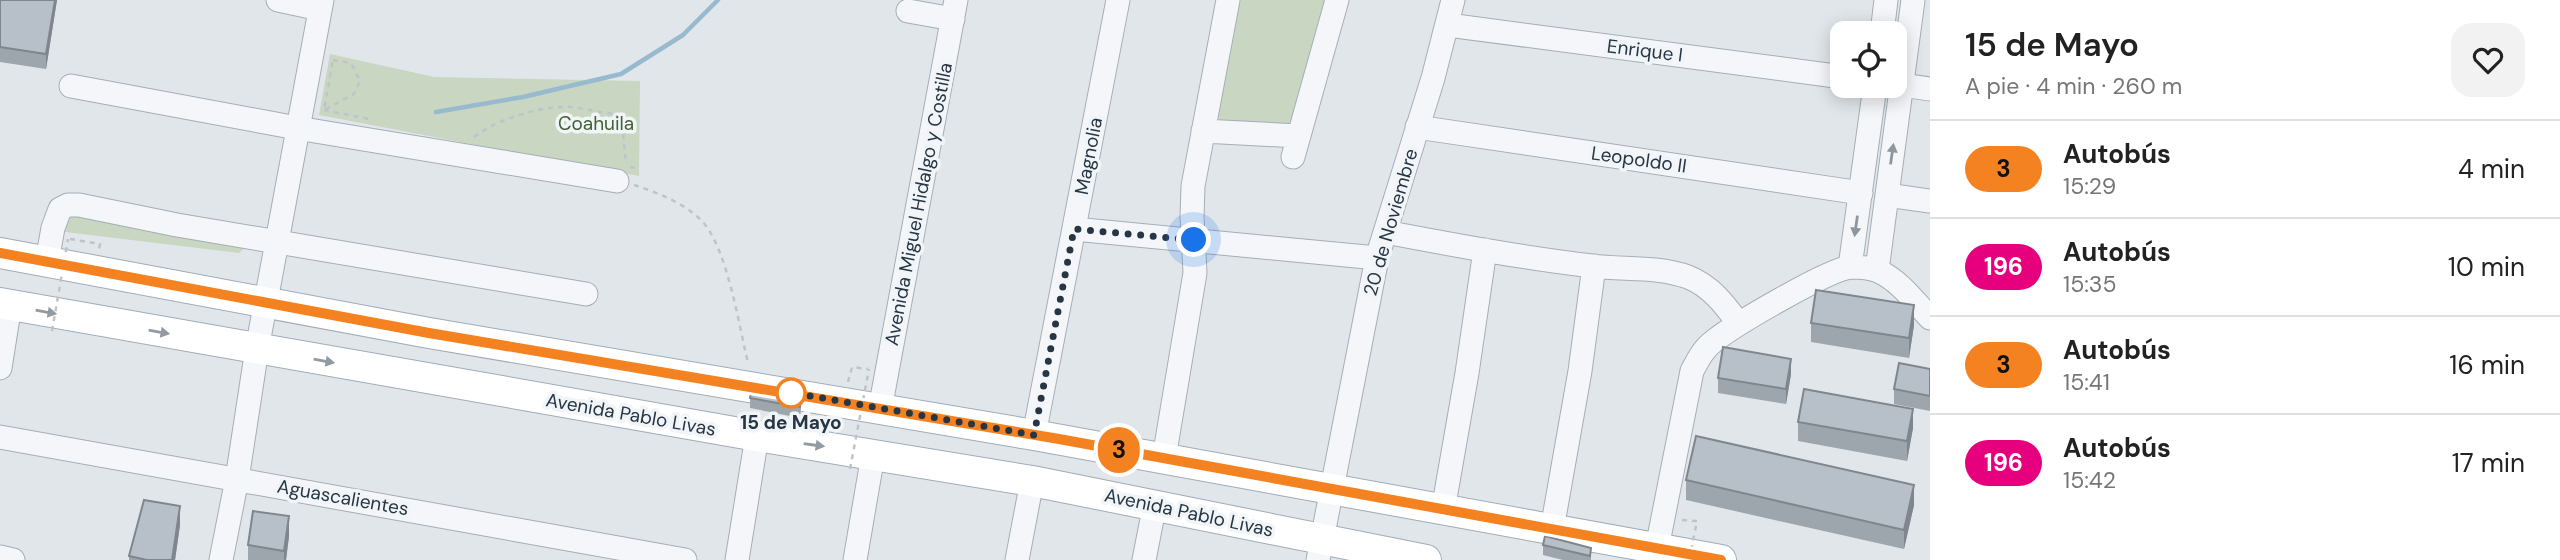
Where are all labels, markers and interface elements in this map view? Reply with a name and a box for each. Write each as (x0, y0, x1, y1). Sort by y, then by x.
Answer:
map controls (1830, 21, 1907, 98)
button: locate (1830, 21, 1907, 98)
text: 15 de Mayo (1965, 23, 2139, 66)
button: heart (2451, 23, 2525, 97)
street label: Enrique I (1606, 33, 1684, 68)
street label: Avenida Miguel Hidalgo y Costilla (879, 60, 958, 348)
text: A pie · 4 min · 260 m (1965, 71, 2182, 101)
park label: Coahuila (558, 111, 634, 136)
street label: Magnolia (1069, 115, 1108, 197)
text: Autobús (2063, 137, 2171, 171)
street label: Leopoldo II (1590, 140, 1688, 179)
one-way arrow (1887, 143, 1898, 165)
street label: 20 de Noviembre (1357, 146, 1423, 299)
text: 4 min (2458, 152, 2525, 186)
text: 3 (1996, 153, 2011, 184)
text: 15:29 (2063, 171, 2116, 201)
one-way arrow (1850, 215, 1861, 237)
your location (1176, 222, 1211, 257)
text: Autobús (2063, 235, 2171, 269)
text: 10 min (2448, 250, 2525, 284)
text: 196 (1984, 251, 2023, 282)
text: 15:35 (2063, 269, 2116, 299)
one-way arrow (35, 306, 57, 317)
one-way arrow (148, 327, 170, 338)
text: Autobús (2063, 333, 2171, 367)
text: 16 min (2449, 348, 2525, 382)
text: 3 (1996, 349, 2011, 380)
one-way arrow (313, 356, 335, 367)
text: 15:41 (2063, 367, 2110, 397)
marker: 15 de Mayo (776, 378, 806, 408)
street label: Avenida Pablo Livas (544, 387, 718, 442)
place label: 15 de Mayo (740, 410, 842, 435)
line badge: 3 (1096, 427, 1142, 473)
text: Autobús (2063, 431, 2171, 465)
text: 3 (1112, 434, 1126, 465)
one-way arrow (803, 440, 825, 451)
text: 17 min (2452, 446, 2525, 480)
text: 196 (1984, 447, 2023, 478)
text: 15:42 (2063, 465, 2116, 495)
street label: Aguascalientes (275, 474, 411, 521)
street label: Avenida Pablo Livas (1102, 482, 1276, 543)

